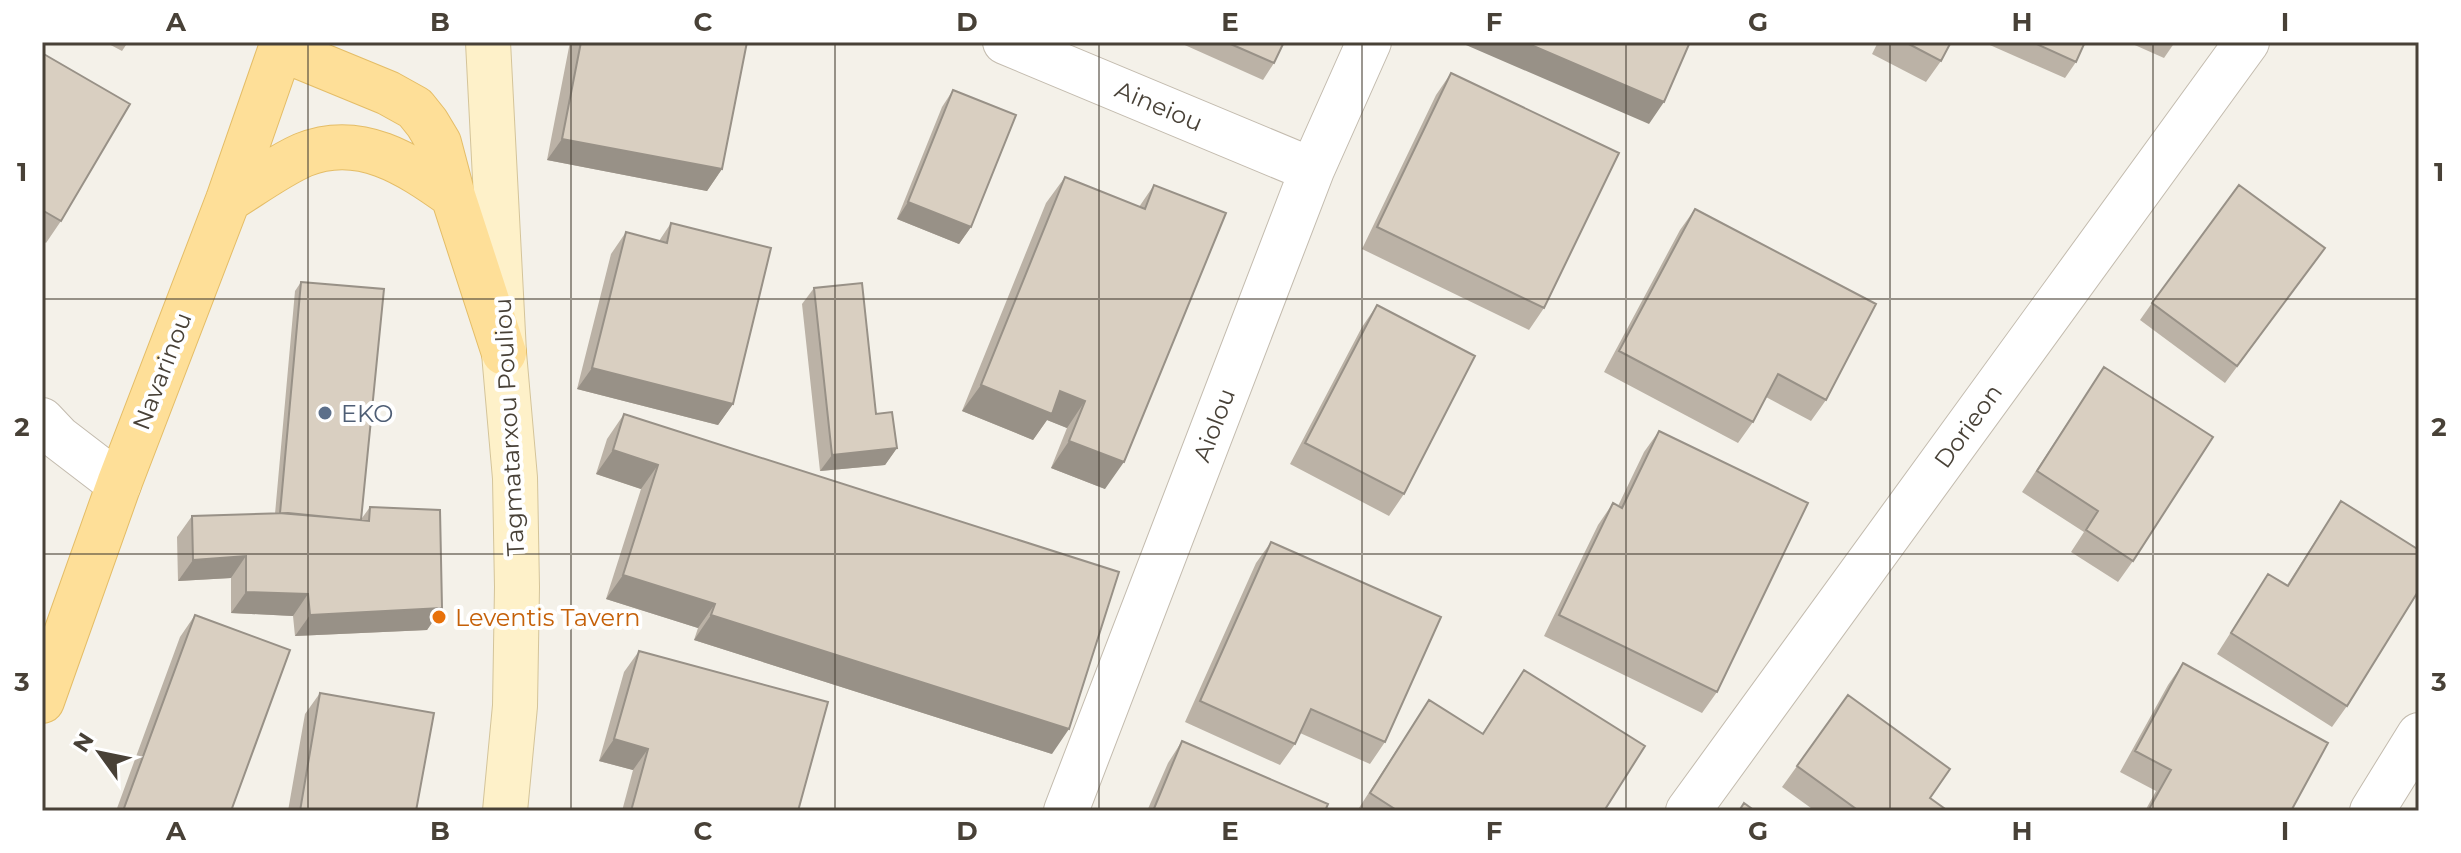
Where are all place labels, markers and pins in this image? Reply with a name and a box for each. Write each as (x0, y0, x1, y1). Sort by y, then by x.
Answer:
place label: EKO (341, 399, 393, 428)
marker: EKO (316, 404, 334, 422)
place label: Leventis Tavern (455, 603, 641, 632)
marker: Leventis Tavern (430, 608, 448, 626)

